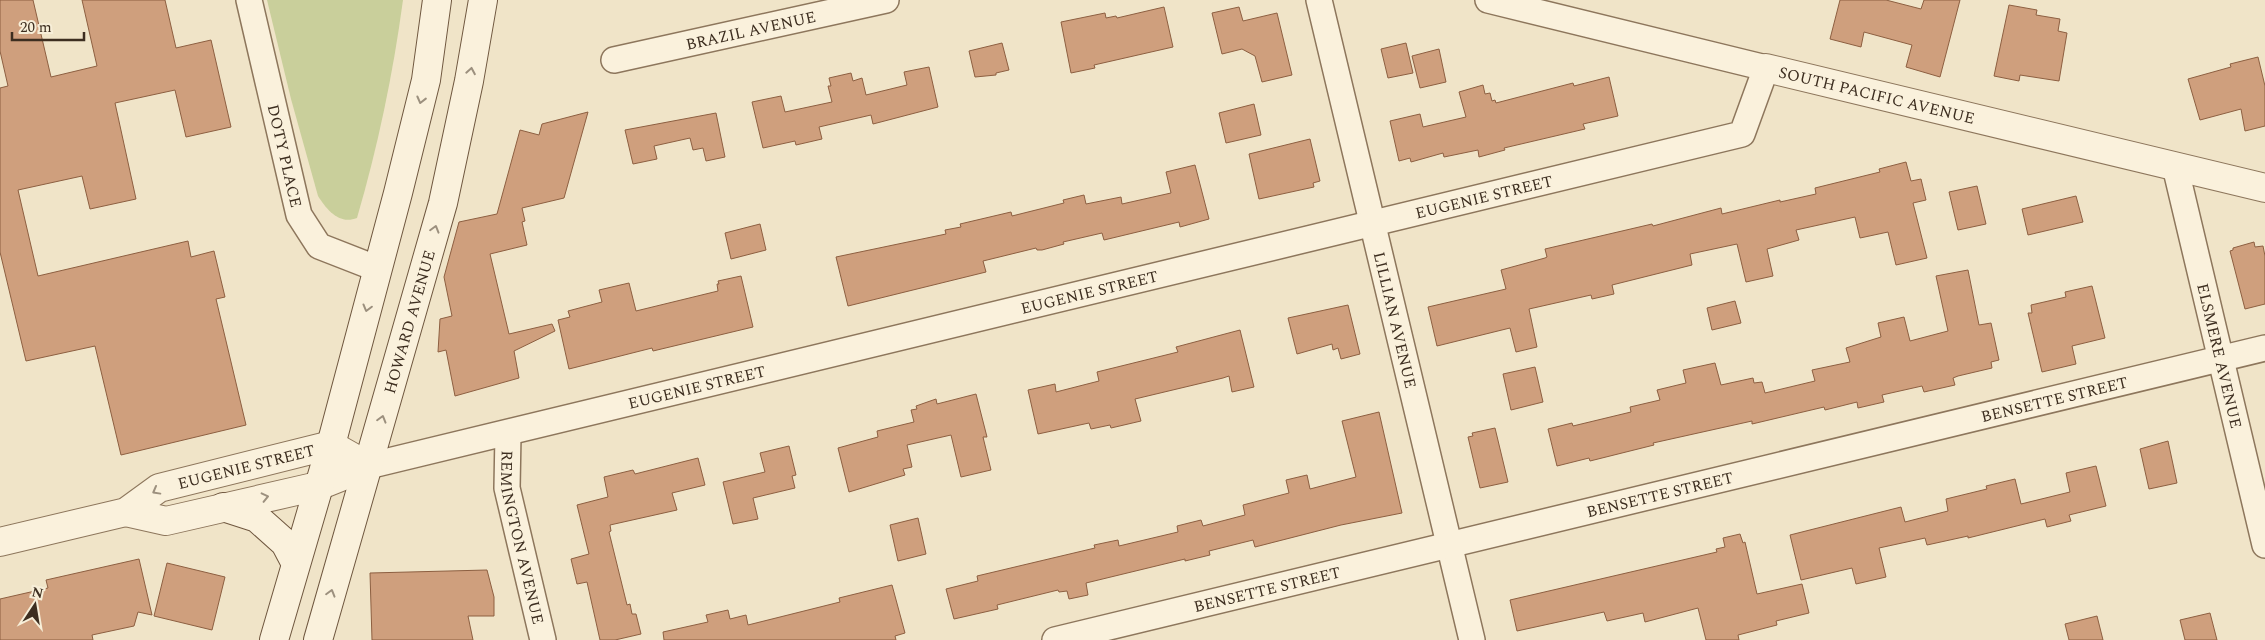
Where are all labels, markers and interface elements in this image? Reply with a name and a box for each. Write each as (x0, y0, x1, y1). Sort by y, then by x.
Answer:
street label: BRAZIL AVENUE (684, 5, 818, 57)
scale bar (12, 10, 85, 42)
text: 20 m (20, 16, 52, 39)
street label: SOUTH PACIFIC AVENUE (1776, 60, 1977, 131)
one-way arrow (465, 66, 475, 75)
one-way arrow (416, 95, 427, 104)
street label: DOTY PLACE (261, 102, 308, 210)
street label: EUGENIE STREET (1413, 169, 1556, 226)
one-way arrow (430, 226, 440, 234)
street label: HOWARD AVENUE (378, 247, 442, 397)
street label: LILLIAN AVENUE (1367, 249, 1422, 391)
street label: EUGENIE STREET (1018, 264, 1161, 321)
street label: ELSMERE AVENUE (2190, 281, 2248, 431)
one-way arrow (362, 303, 373, 312)
street label: EUGENIE STREET (626, 359, 768, 416)
street label: BENSETTE STREET (1979, 370, 2131, 429)
one-way arrow (376, 416, 386, 424)
street label: EUGENIE STREET (175, 438, 318, 496)
street label: REMINGTON AVENUE (494, 450, 550, 627)
street label: BENSETTE STREET (1584, 466, 1736, 524)
one-way arrow (153, 485, 162, 495)
one-way arrow (261, 492, 270, 503)
street label: BENSETTE STREET (1191, 560, 1343, 619)
north arrow (10, 580, 60, 630)
text: N (30, 581, 45, 604)
one-way arrow (326, 590, 336, 598)

